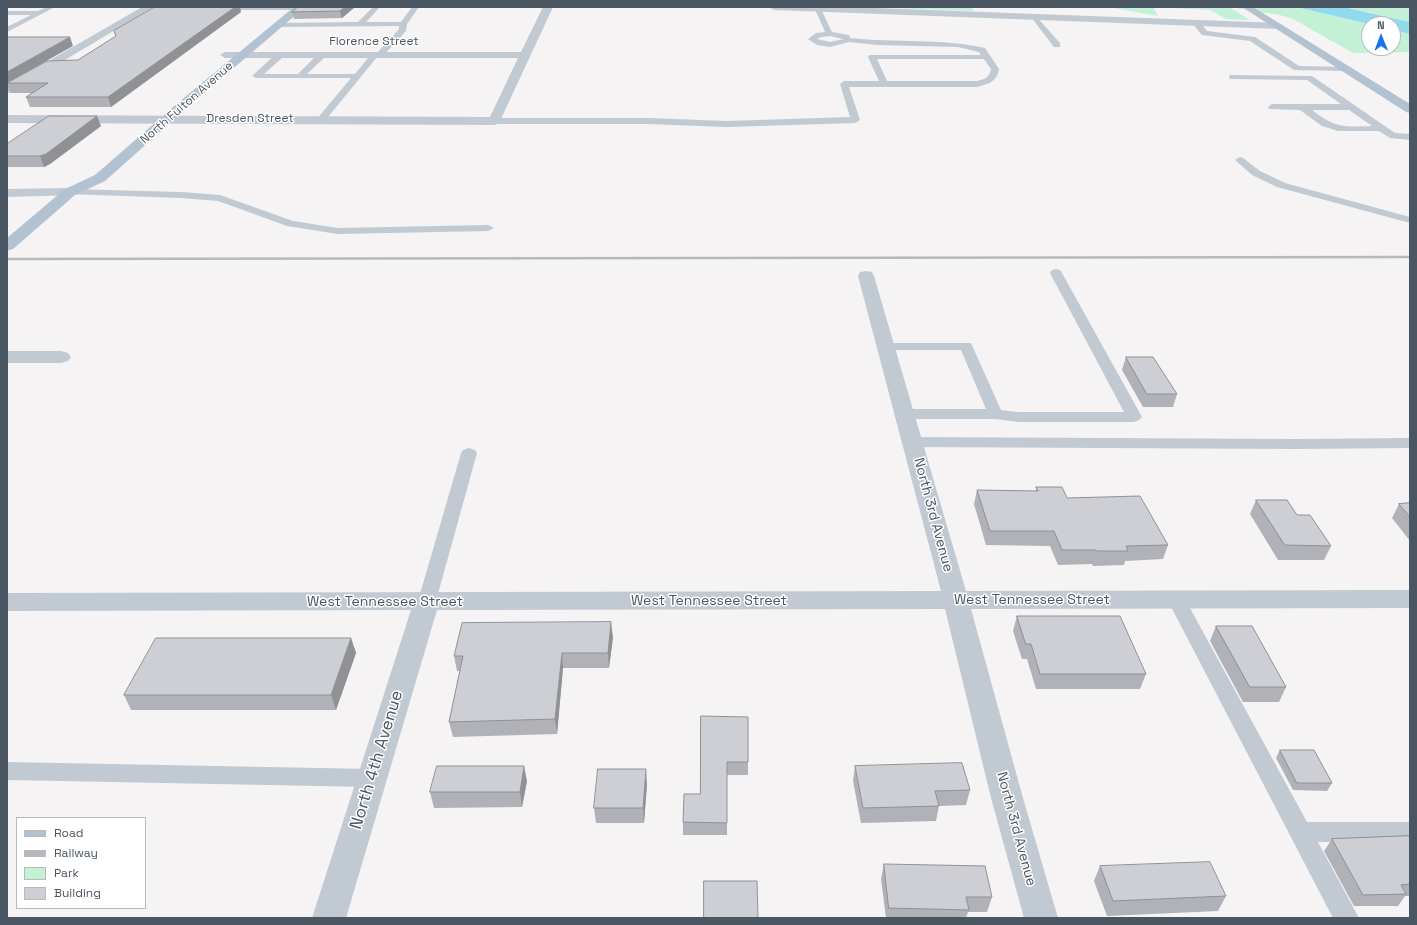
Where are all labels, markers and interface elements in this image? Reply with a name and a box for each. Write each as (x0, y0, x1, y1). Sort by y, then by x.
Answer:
north arrow (1361, 16, 1401, 56)
text: N (1377, 18, 1385, 32)
street label: Florence Street (329, 35, 419, 49)
street label: North Fulton Avenue (138, 59, 236, 147)
street label: Dresden Street (206, 112, 294, 126)
street label: North 3rd Avenue (910, 456, 956, 574)
street label: West Tennessee Street (954, 592, 1110, 608)
street label: West Tennessee Street (631, 593, 787, 609)
street label: West Tennessee Street (307, 594, 463, 610)
street label: North 4th Avenue (346, 688, 408, 832)
street label: North 3rd Avenue (993, 770, 1039, 888)
legend (16, 817, 146, 909)
text: Road (54, 825, 83, 841)
text: Railway (54, 845, 98, 861)
text: Park (54, 865, 79, 881)
text: Building (54, 885, 101, 901)

